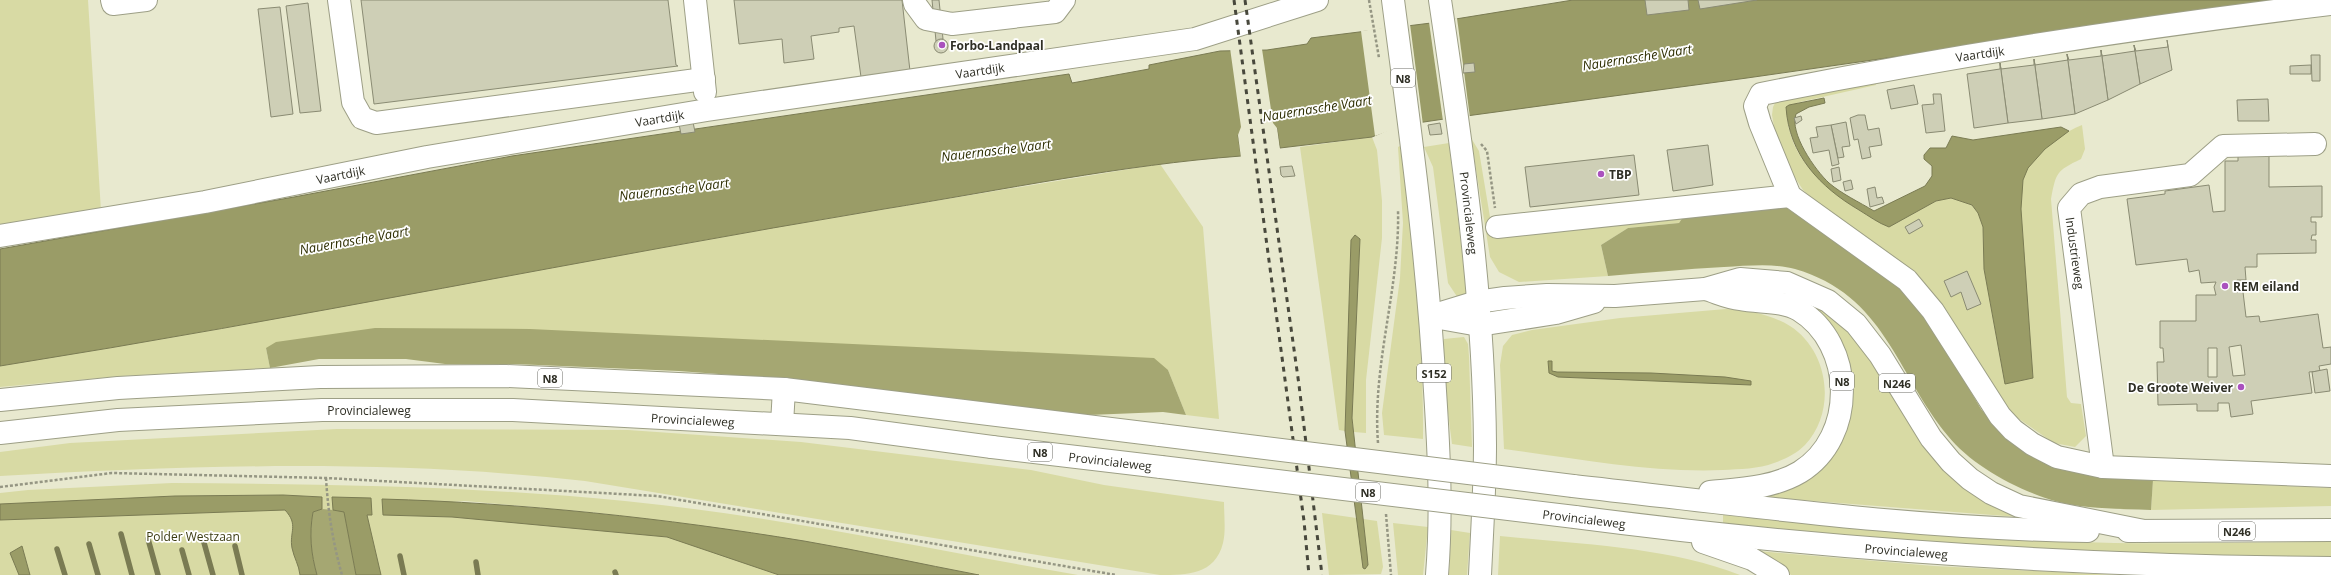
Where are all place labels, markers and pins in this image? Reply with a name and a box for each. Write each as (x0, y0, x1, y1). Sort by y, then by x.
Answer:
place label: Forbo-Landpaal (950, 37, 1044, 54)
marker: Forbo-Landpaal (937, 40, 947, 50)
place label: TBP (1609, 166, 1632, 183)
marker: TBP (1596, 169, 1606, 179)
place label: REM eiland (2233, 278, 2299, 295)
marker: REM eiland (2220, 281, 2230, 291)
place label: De Groote Weiver (2128, 379, 2234, 396)
marker: De Groote Weiver (2236, 382, 2246, 392)

